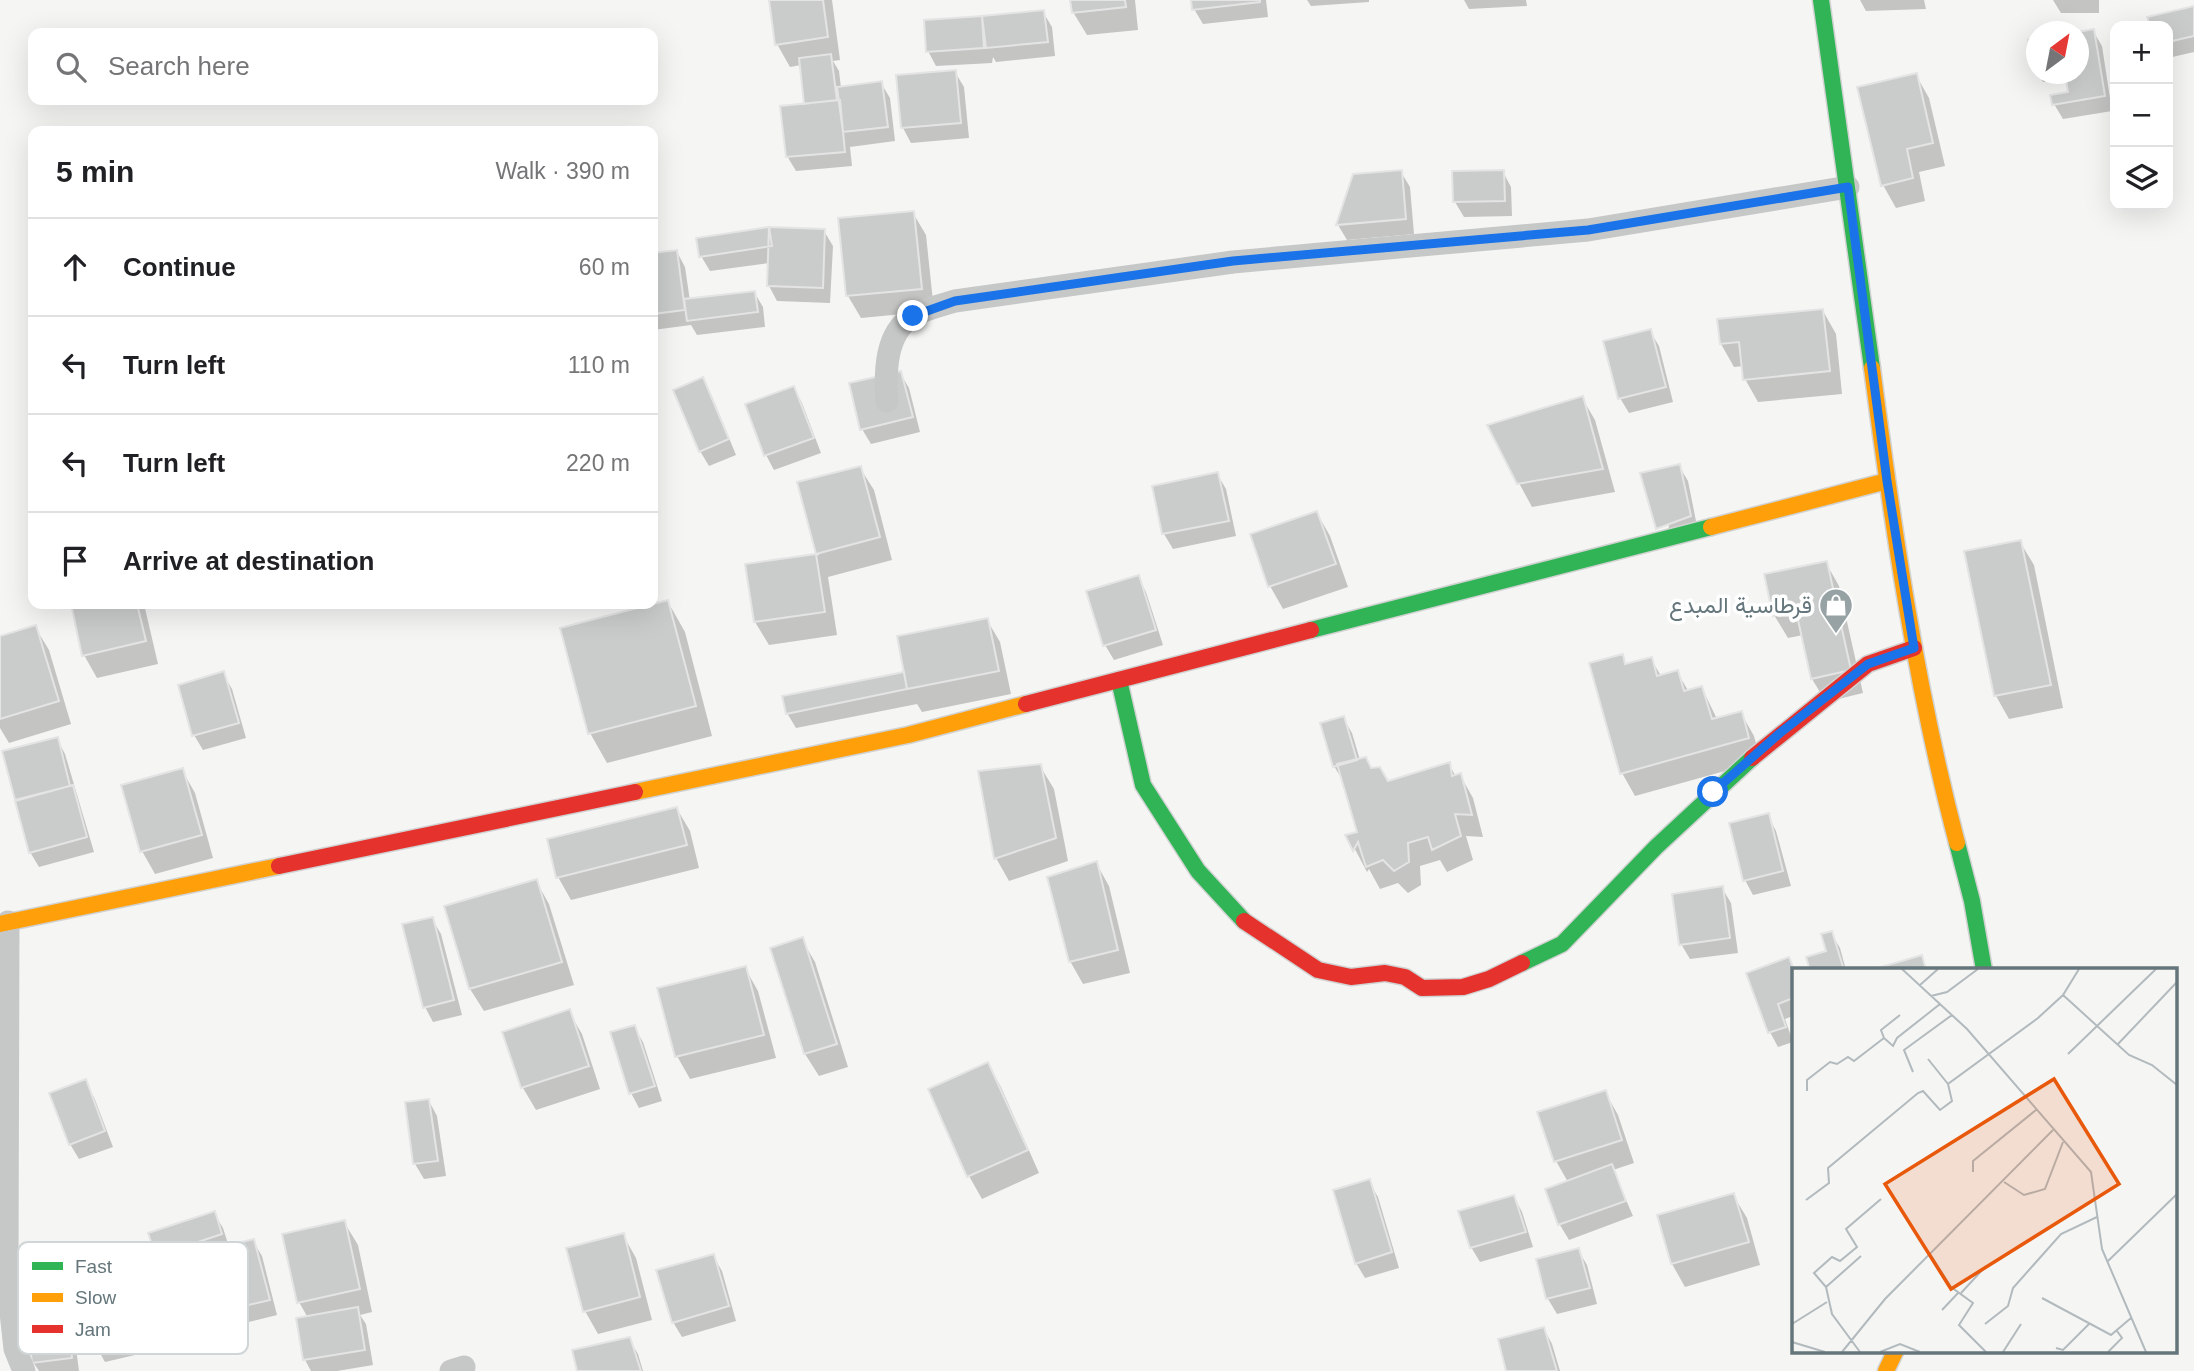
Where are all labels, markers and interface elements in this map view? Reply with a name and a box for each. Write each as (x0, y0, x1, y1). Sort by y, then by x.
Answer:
north arrow (2026, 21, 2089, 84)
map controls (2110, 21, 2173, 210)
button: + (2110, 21, 2173, 84)
search box (28, 28, 658, 105)
icon: search (52, 48, 90, 86)
text: Search here (108, 51, 250, 81)
button: − (2110, 84, 2173, 147)
button: layers (2110, 147, 2173, 210)
text: 5 min (56, 155, 134, 188)
text: Walk · 390 m (495, 158, 630, 184)
icon: ahead (56, 248, 94, 286)
text: Continue (123, 252, 236, 282)
text: 60 m (579, 254, 630, 280)
route end (897, 300, 928, 331)
icon: left (56, 346, 94, 384)
text: Turn left (123, 350, 225, 380)
text: 110 m (568, 352, 630, 378)
icon: left (56, 444, 94, 482)
text: Turn left (123, 448, 225, 478)
text: 220 m (566, 450, 630, 476)
icon: arrive (56, 542, 94, 580)
text: Arrive at destination (123, 546, 374, 576)
shop icon: قرطاسية المبدع (1817, 586, 1855, 635)
place label: قرطاسية المبدع (1669, 592, 1812, 621)
route start (1697, 776, 1728, 807)
inset map (1792, 968, 2176, 1354)
legend (18, 1242, 248, 1354)
text: Fast (75, 1256, 113, 1277)
text: Slow (75, 1287, 116, 1308)
text: Jam (75, 1319, 111, 1340)

